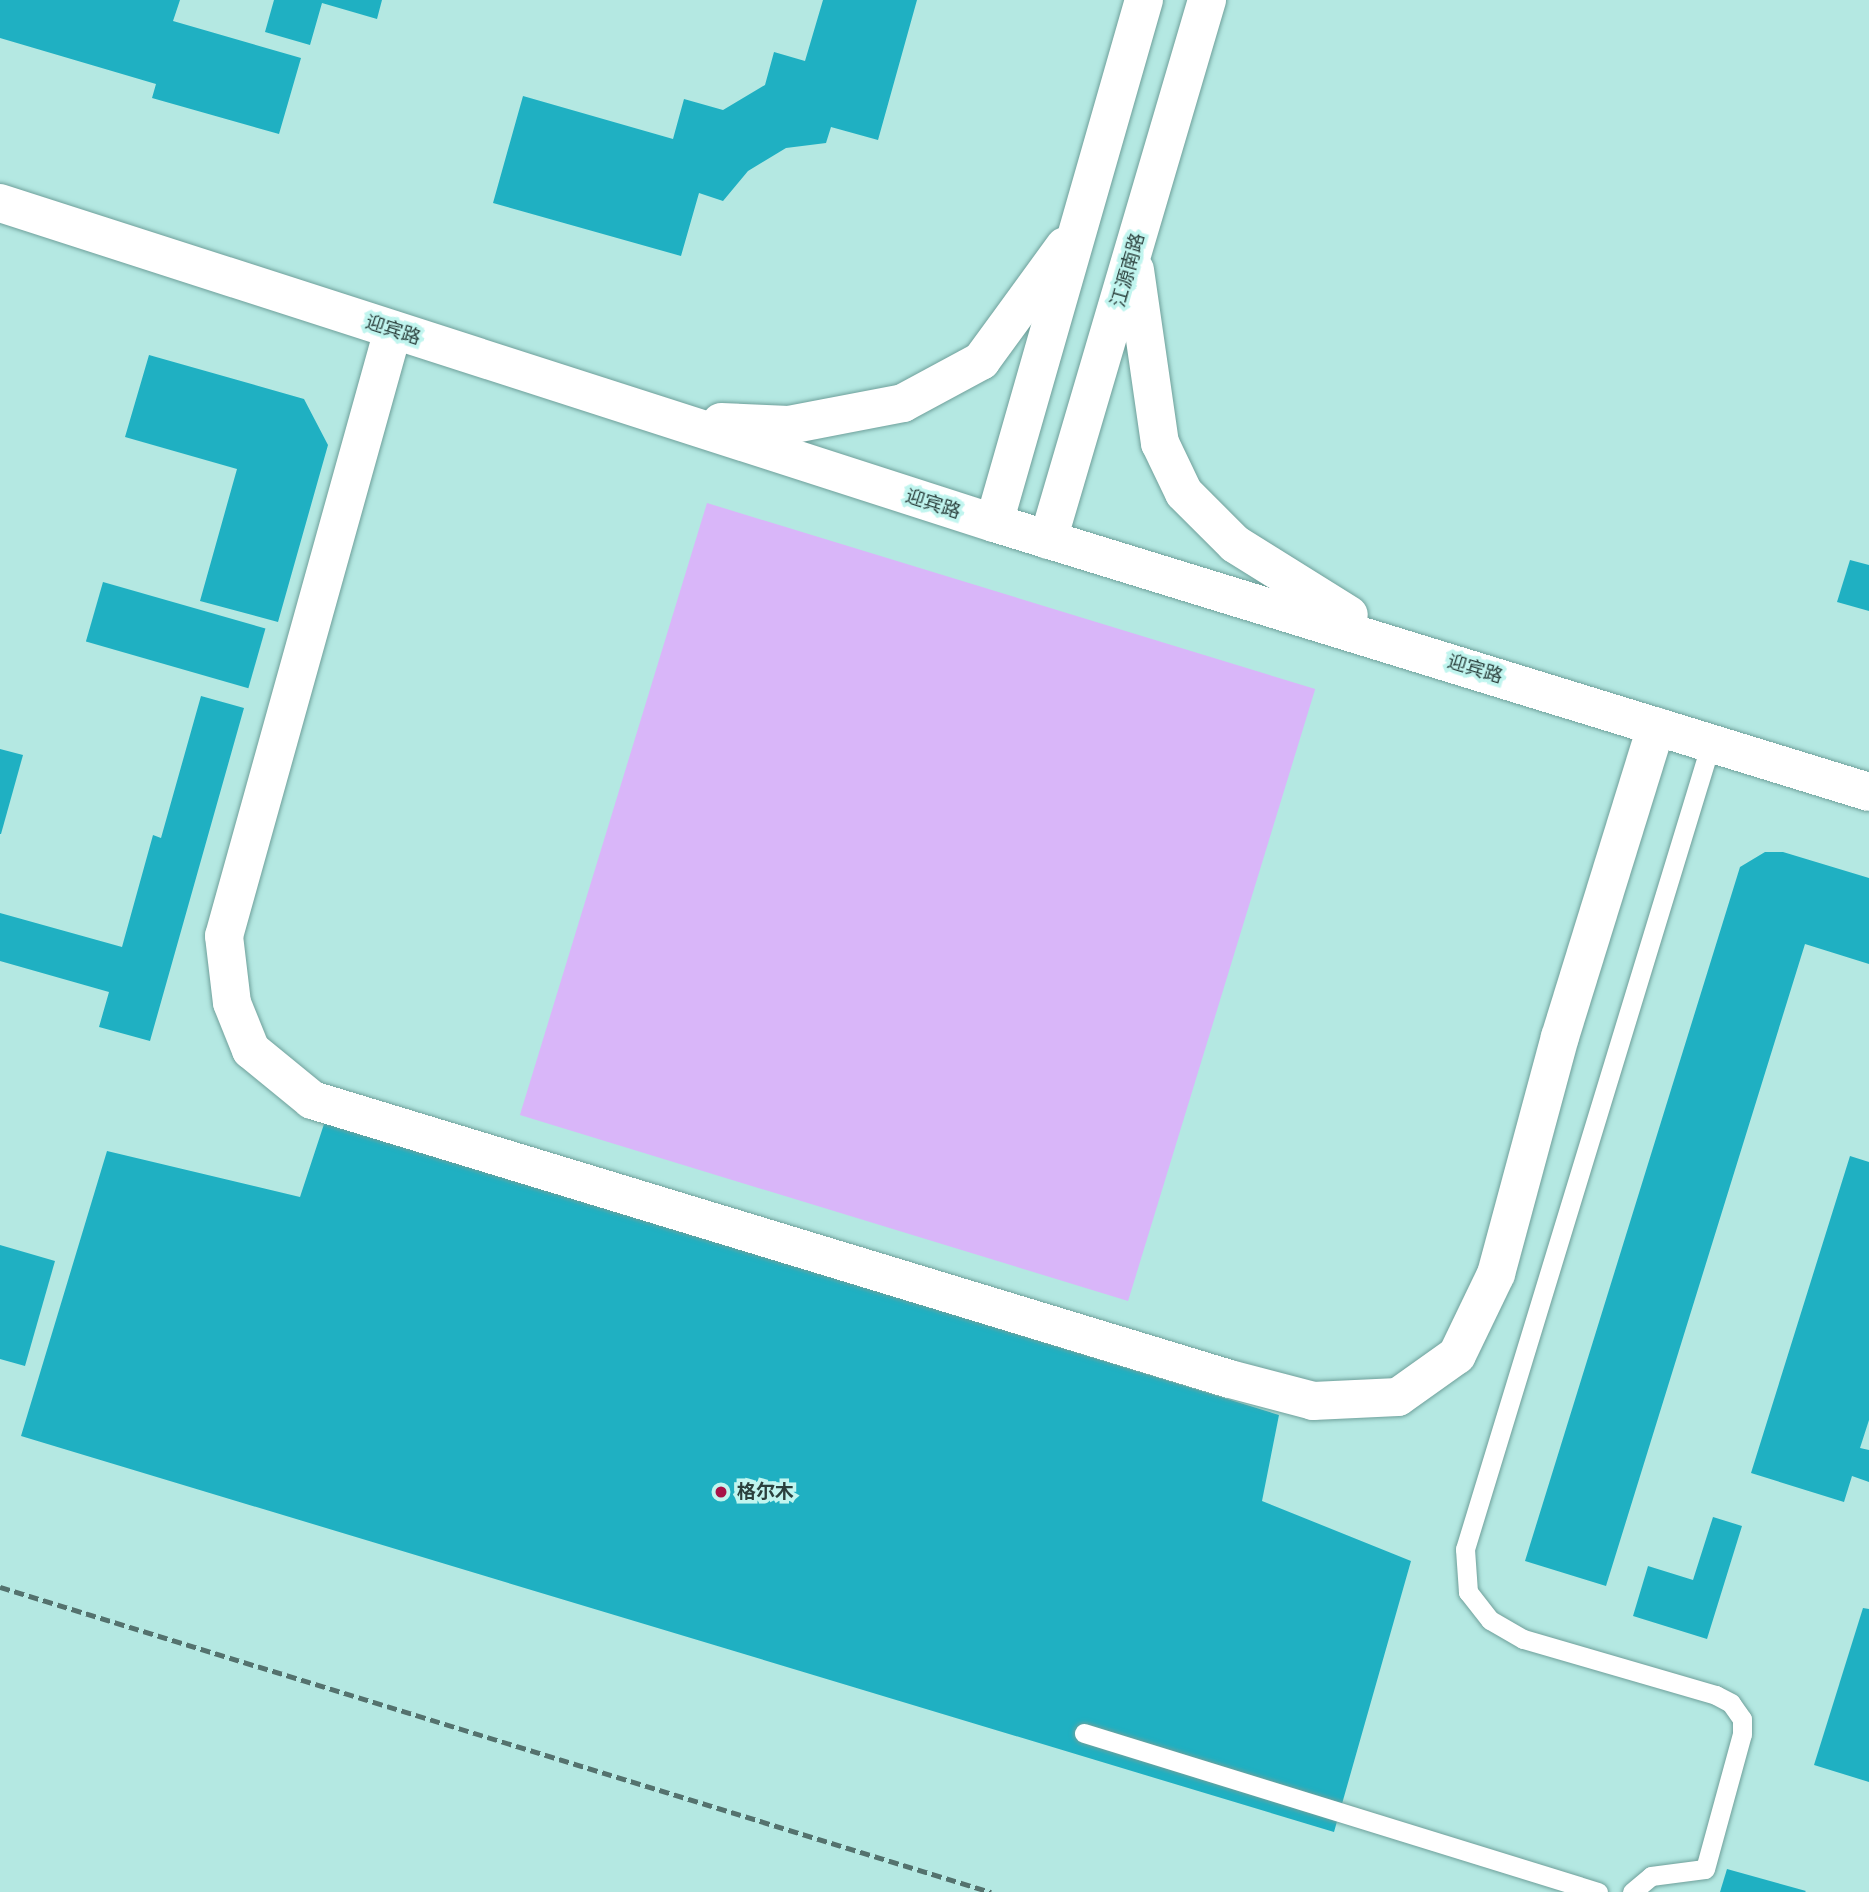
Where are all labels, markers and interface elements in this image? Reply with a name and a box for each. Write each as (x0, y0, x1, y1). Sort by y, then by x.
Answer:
street label: 江源南路 (1107, 230, 1149, 310)
street label: 迎宾路 (362, 310, 424, 350)
street label: 迎宾路 (902, 484, 964, 524)
street label: 迎宾路 (1444, 650, 1506, 688)
place label: 格尔木 (737, 1481, 794, 1503)
marker: 格尔木 (711, 1482, 731, 1502)

